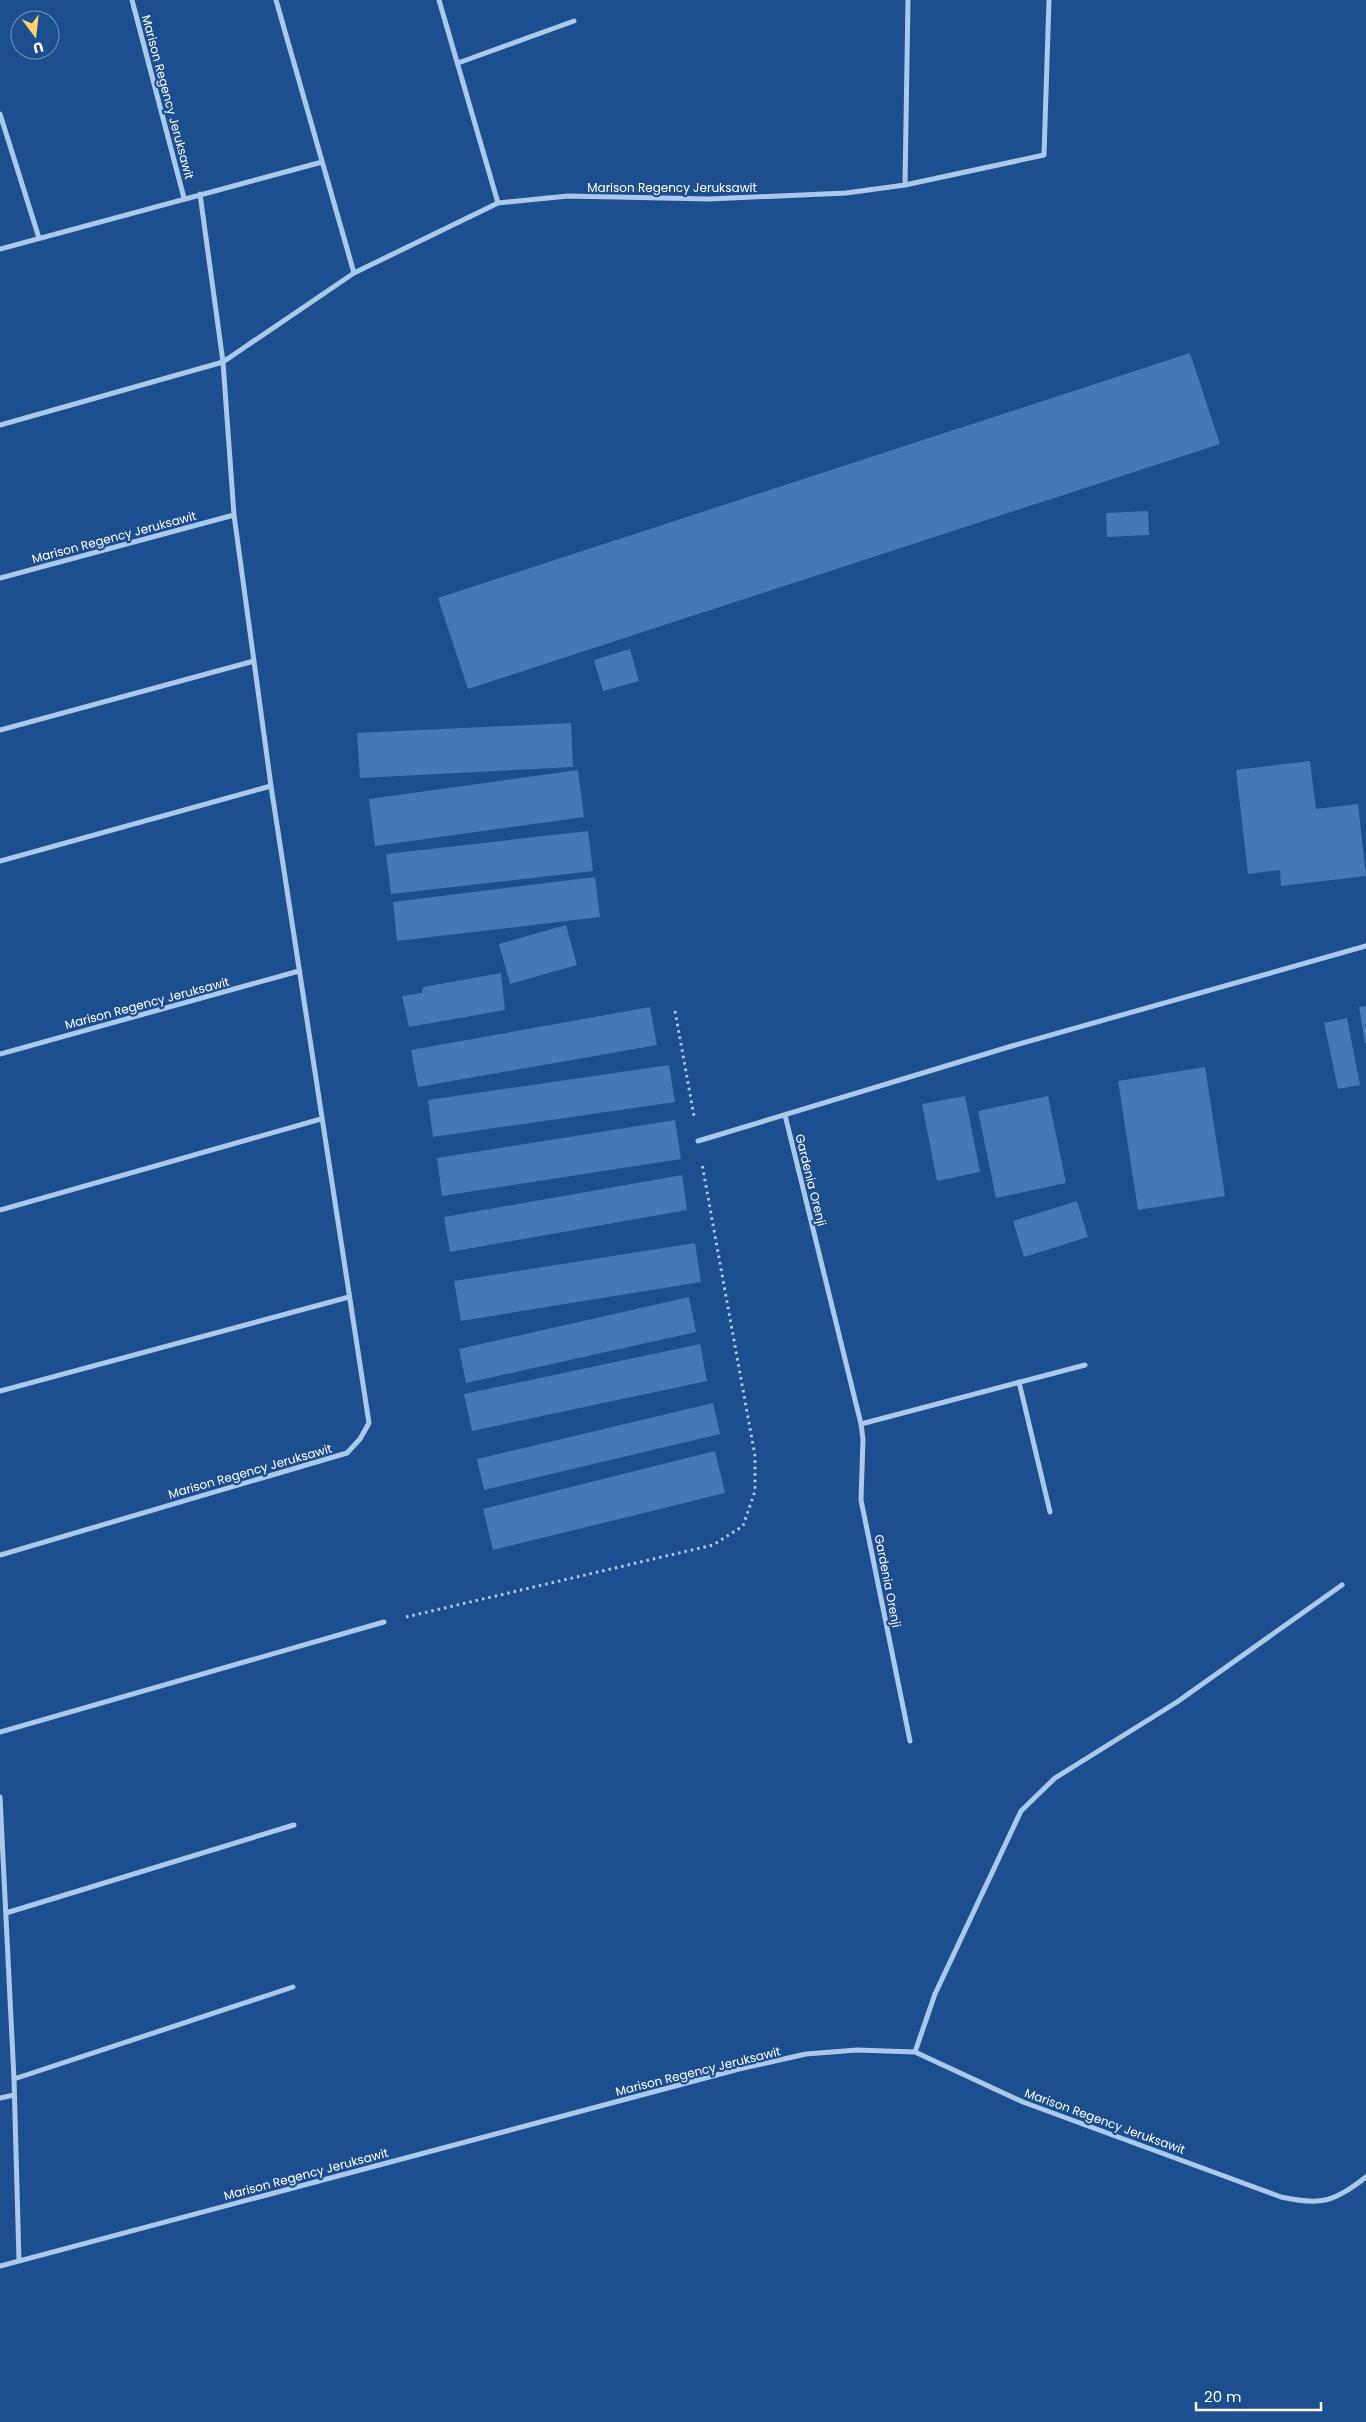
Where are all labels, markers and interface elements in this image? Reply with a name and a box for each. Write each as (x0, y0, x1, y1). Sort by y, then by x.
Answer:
north arrow (10, 10, 60, 60)
street label: Marison Regency Jeruksawit (138, 13, 198, 181)
text: U (31, 37, 46, 59)
street label: Marison Regency Jeruksawit (587, 179, 757, 196)
street label: Marison Regency Jeruksawit (30, 507, 198, 567)
street label: Marison Regency Jeruksawit (63, 973, 231, 1033)
street label: Gardenia Orenji (791, 1132, 831, 1228)
street label: Marison Regency Jeruksawit (166, 1439, 334, 1503)
street label: Gardenia Orenji (871, 1533, 905, 1629)
street label: Marison Regency Jeruksawit (614, 2042, 782, 2100)
street label: Marison Regency Jeruksawit (1022, 2084, 1188, 2158)
street label: Marison Regency Jeruksawit (222, 2144, 390, 2204)
scale bar (1196, 2380, 1321, 2412)
text: 20 m (1204, 2386, 1242, 2407)

